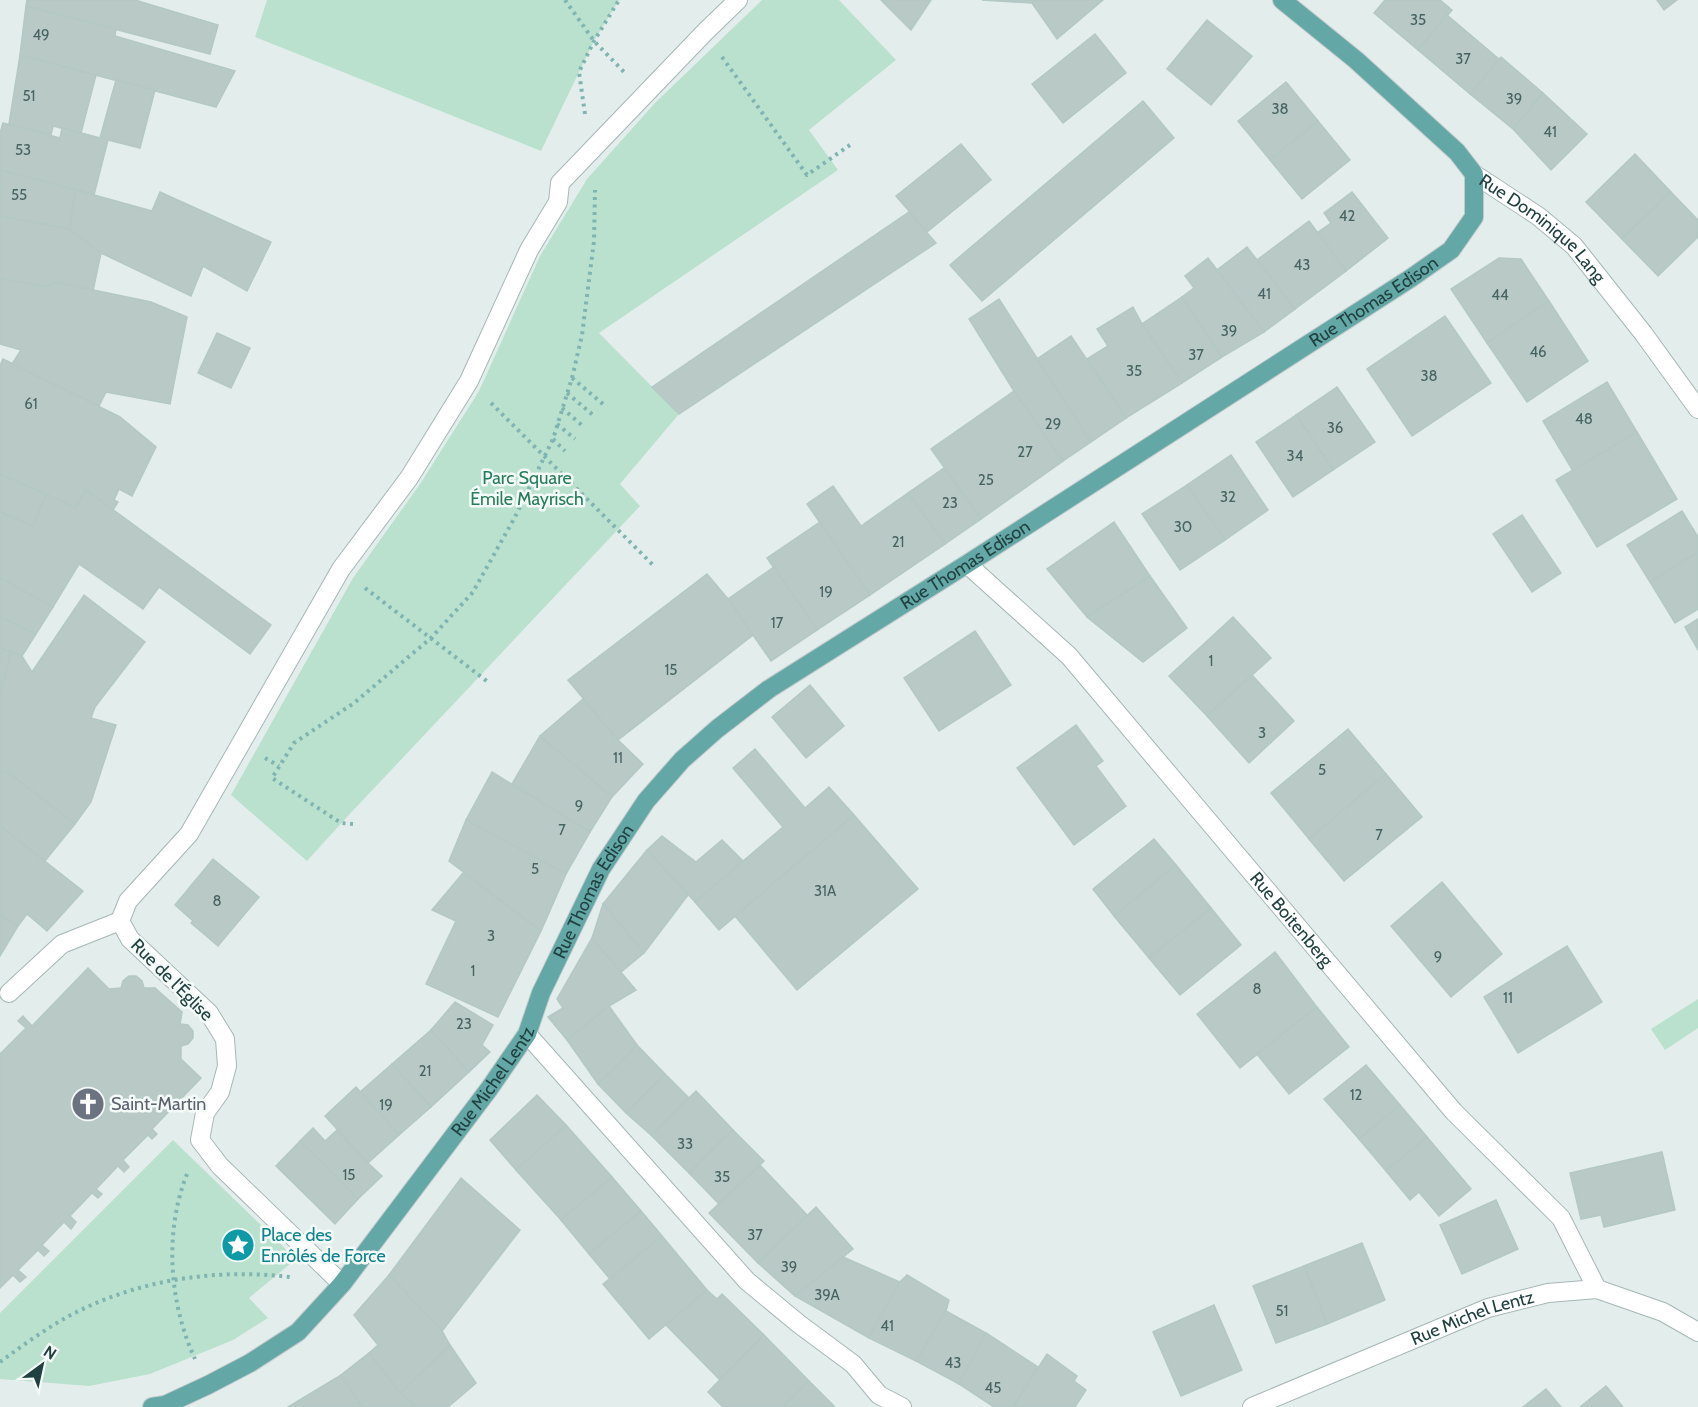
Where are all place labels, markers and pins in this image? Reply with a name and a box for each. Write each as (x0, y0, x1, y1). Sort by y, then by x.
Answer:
church icon: Saint-Martin (70, 1086, 106, 1122)
place label: Saint-Martin (111, 1093, 206, 1115)
place label: Place des Enrôlés de Force (261, 1224, 386, 1267)
place icon: Place des Enrôlés de Force (220, 1227, 256, 1263)

